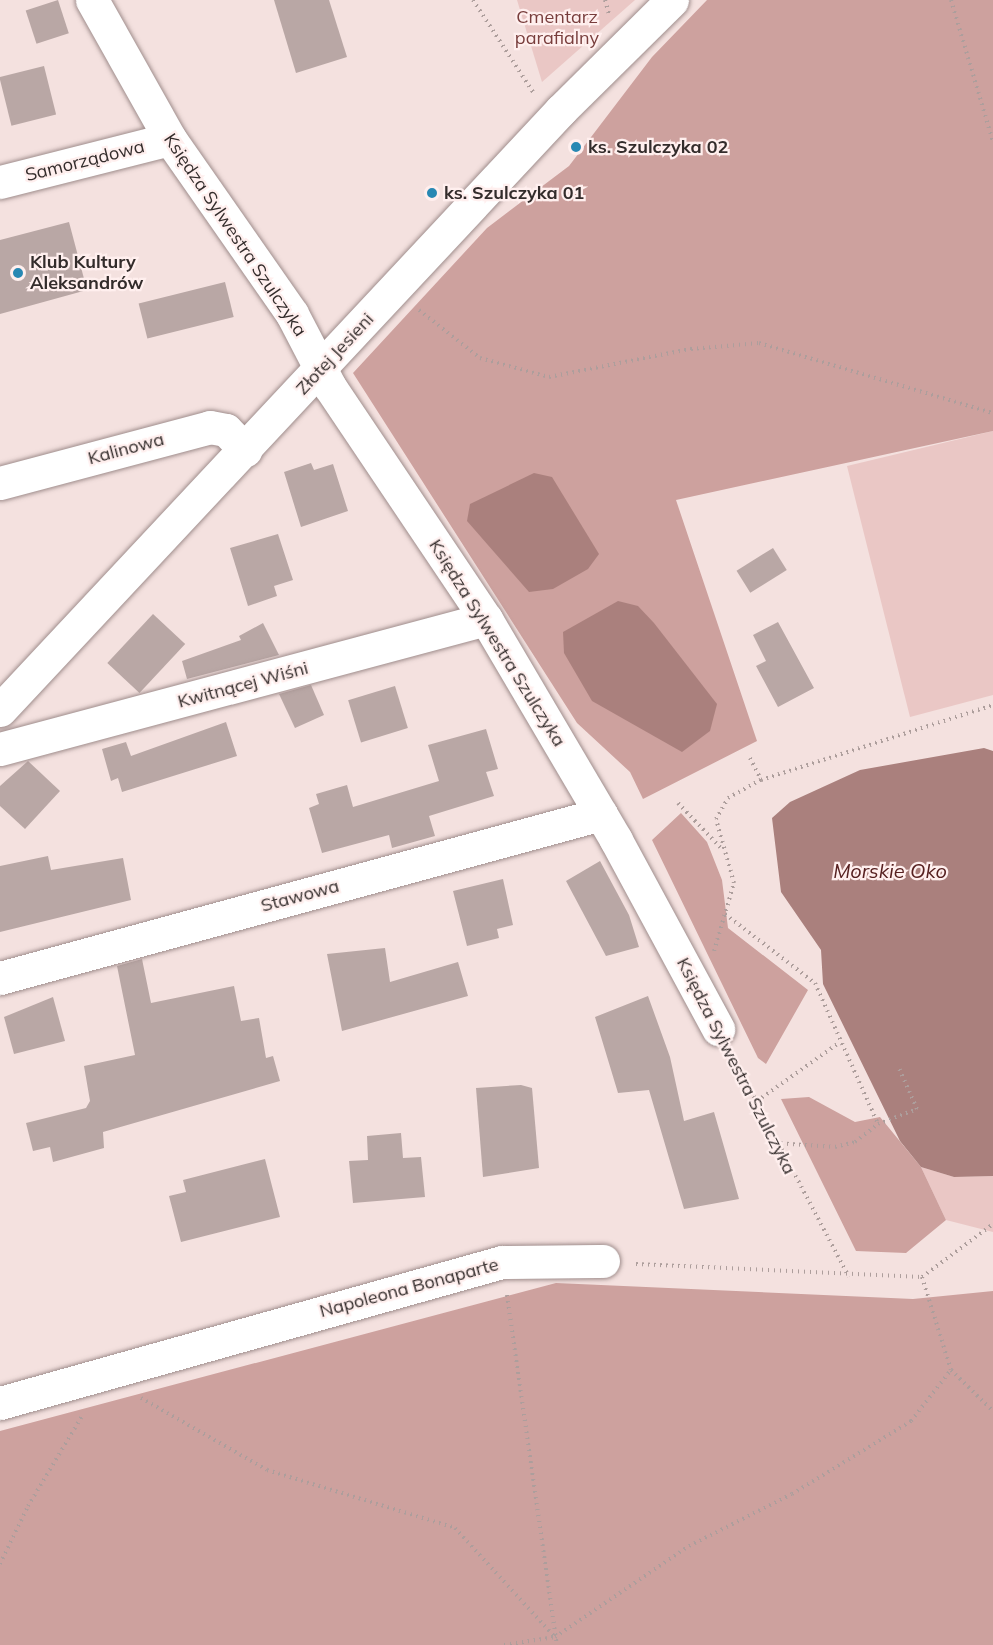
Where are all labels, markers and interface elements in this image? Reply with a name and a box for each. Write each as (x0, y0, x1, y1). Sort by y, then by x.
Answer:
park label: Cmentarz parafialny (515, 7, 599, 50)
street label: Księdza Sylwestra Szulczyka (159, 129, 311, 341)
street label: Samorządowa (23, 136, 147, 186)
place label: ks. Szulczyka 02 (588, 136, 728, 158)
marker: ks. Szulczyka 02 (569, 140, 583, 154)
place label: ks. Szulczyka 01 (444, 182, 584, 204)
marker: ks. Szulczyka 01 (425, 186, 439, 200)
place label: Klub Kultury Aleksandrów (30, 252, 143, 294)
marker: Klub Kultury Aleksandrów (11, 266, 25, 280)
street label: Złotej Jesieni (292, 309, 378, 399)
street label: Kalinowa (86, 429, 166, 469)
street label: Księdza Sylwestra Szulczyka (424, 536, 570, 750)
street label: Kwitnącej Wiśni (175, 657, 311, 713)
water label: Morskie Oko (833, 858, 947, 882)
street label: Stawowa (259, 875, 341, 917)
street label: Księdza Sylwestra Szulczyka (672, 954, 800, 1178)
street label: Napoleona Bonaparte (317, 1254, 501, 1322)

